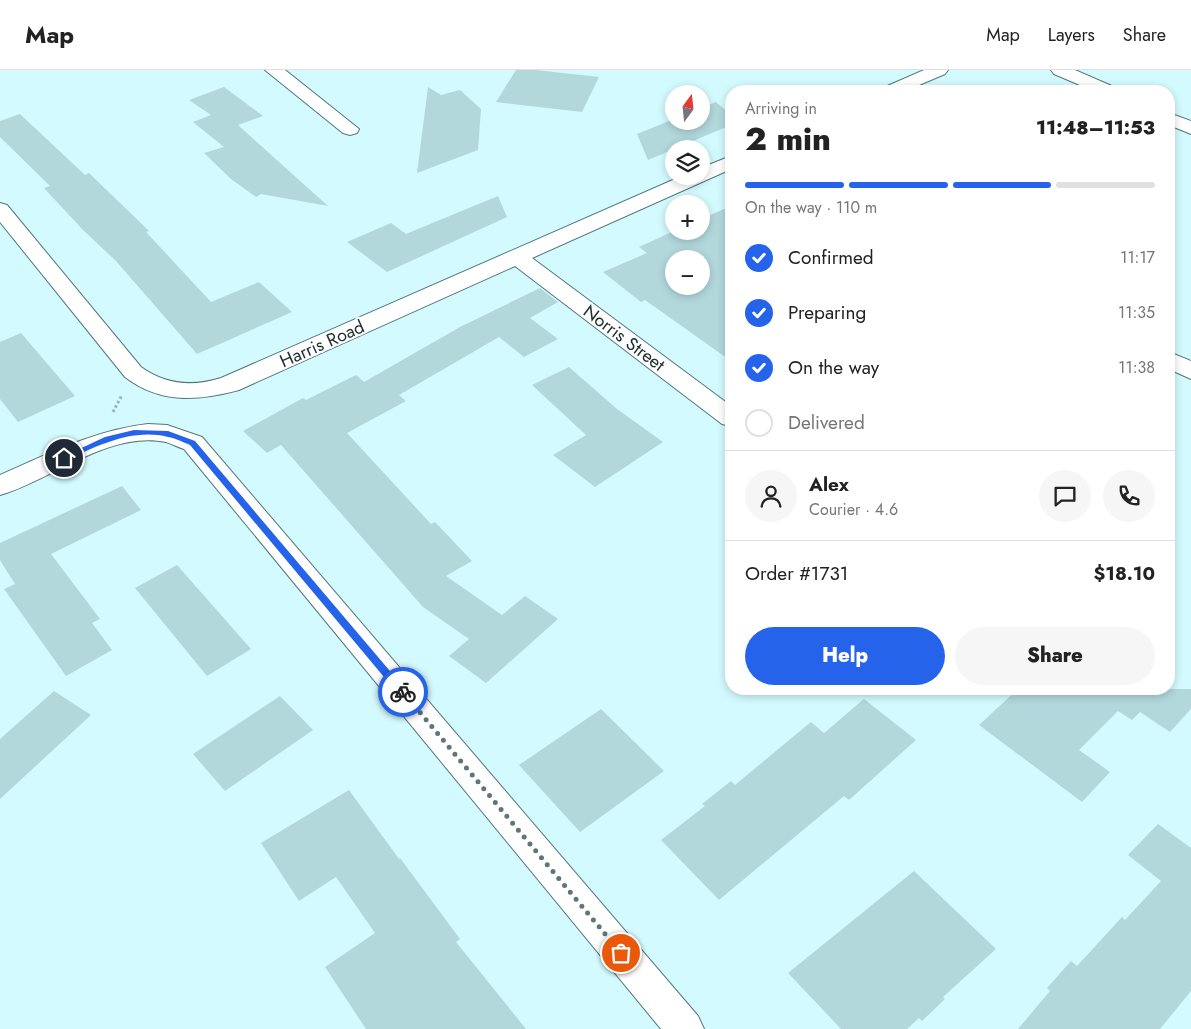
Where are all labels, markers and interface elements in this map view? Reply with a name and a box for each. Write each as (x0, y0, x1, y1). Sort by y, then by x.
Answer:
text: Map (25, 17, 74, 52)
text: Map (986, 22, 1020, 48)
text: Layers (1048, 22, 1095, 48)
text: Share (1123, 22, 1166, 48)
north arrow (665, 85, 710, 130)
map controls (665, 85, 710, 295)
text: Arriving in (745, 97, 817, 120)
text: 11:48–11:53 (1036, 114, 1155, 141)
text: 2 min (745, 116, 831, 162)
button: layers (665, 140, 710, 185)
button: + (665, 195, 710, 240)
text: On the way · 110 m (745, 196, 877, 219)
icon: check (745, 244, 773, 272)
text: Confirmed (788, 244, 874, 271)
text: 11:17 (1120, 246, 1155, 269)
button: − (665, 250, 710, 295)
street label: Norris Street (578, 299, 671, 378)
icon: check (745, 299, 773, 327)
text: Preparing (788, 299, 866, 326)
text: 11:35 (1118, 301, 1155, 324)
street label: Harris Road (276, 314, 368, 374)
icon: check (745, 354, 773, 382)
text: On the way (788, 354, 879, 381)
text: 11:38 (1118, 356, 1155, 379)
text: Delivered (788, 409, 865, 436)
pin (43, 437, 85, 479)
icon: home (50, 444, 78, 472)
button: person (745, 470, 797, 522)
button: chat (1039, 470, 1091, 522)
button: phone (1103, 470, 1155, 522)
text: Alex (809, 471, 849, 498)
text: Courier · 4.6 (809, 498, 898, 521)
text: Order #1731 (745, 560, 848, 587)
text: $18.10 (1094, 560, 1155, 587)
button: Help (745, 627, 945, 685)
button: Share (955, 627, 1155, 685)
courier (378, 667, 428, 717)
icon: bike (389, 678, 417, 706)
pin (600, 932, 642, 974)
icon: bag (607, 939, 635, 967)

